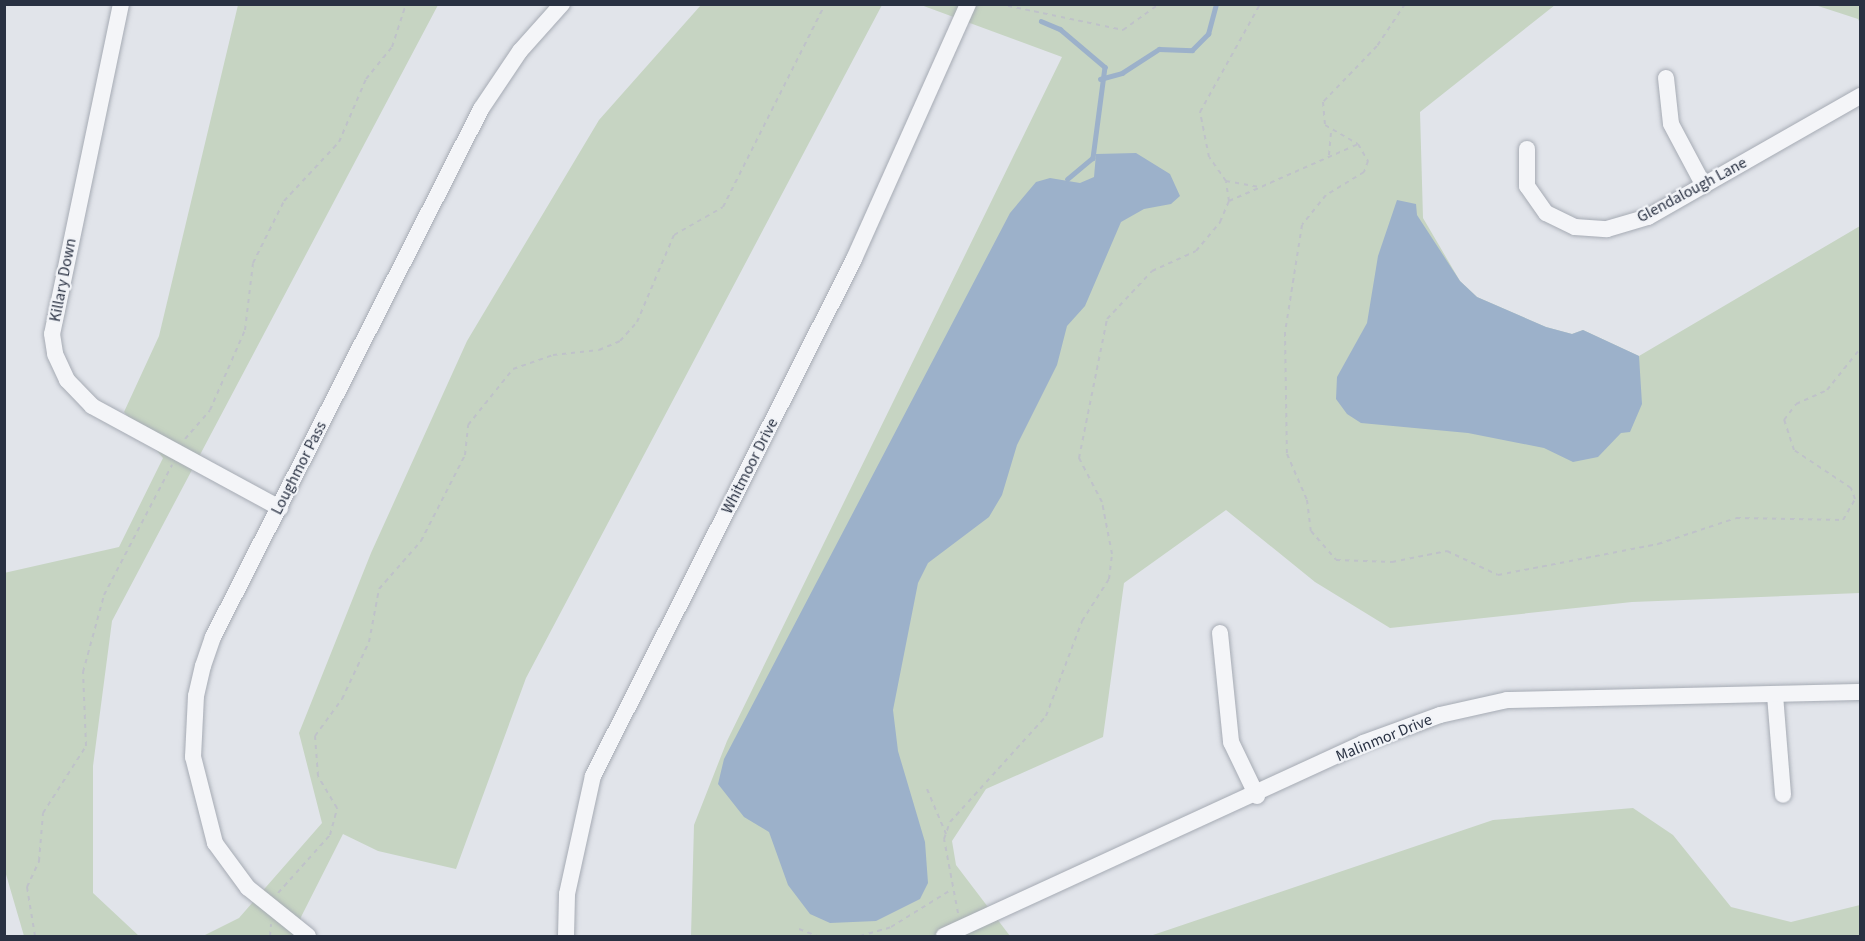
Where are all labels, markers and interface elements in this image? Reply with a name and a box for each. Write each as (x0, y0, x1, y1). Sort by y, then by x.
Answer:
street label: Glendalough Lane (1634, 153, 1750, 227)
street label: Killary Down (45, 237, 81, 323)
street label: Whitmoor Drive (718, 415, 782, 517)
street label: Loughmor Pass (267, 418, 331, 518)
street label: Malinmor Drive (1333, 710, 1435, 766)

